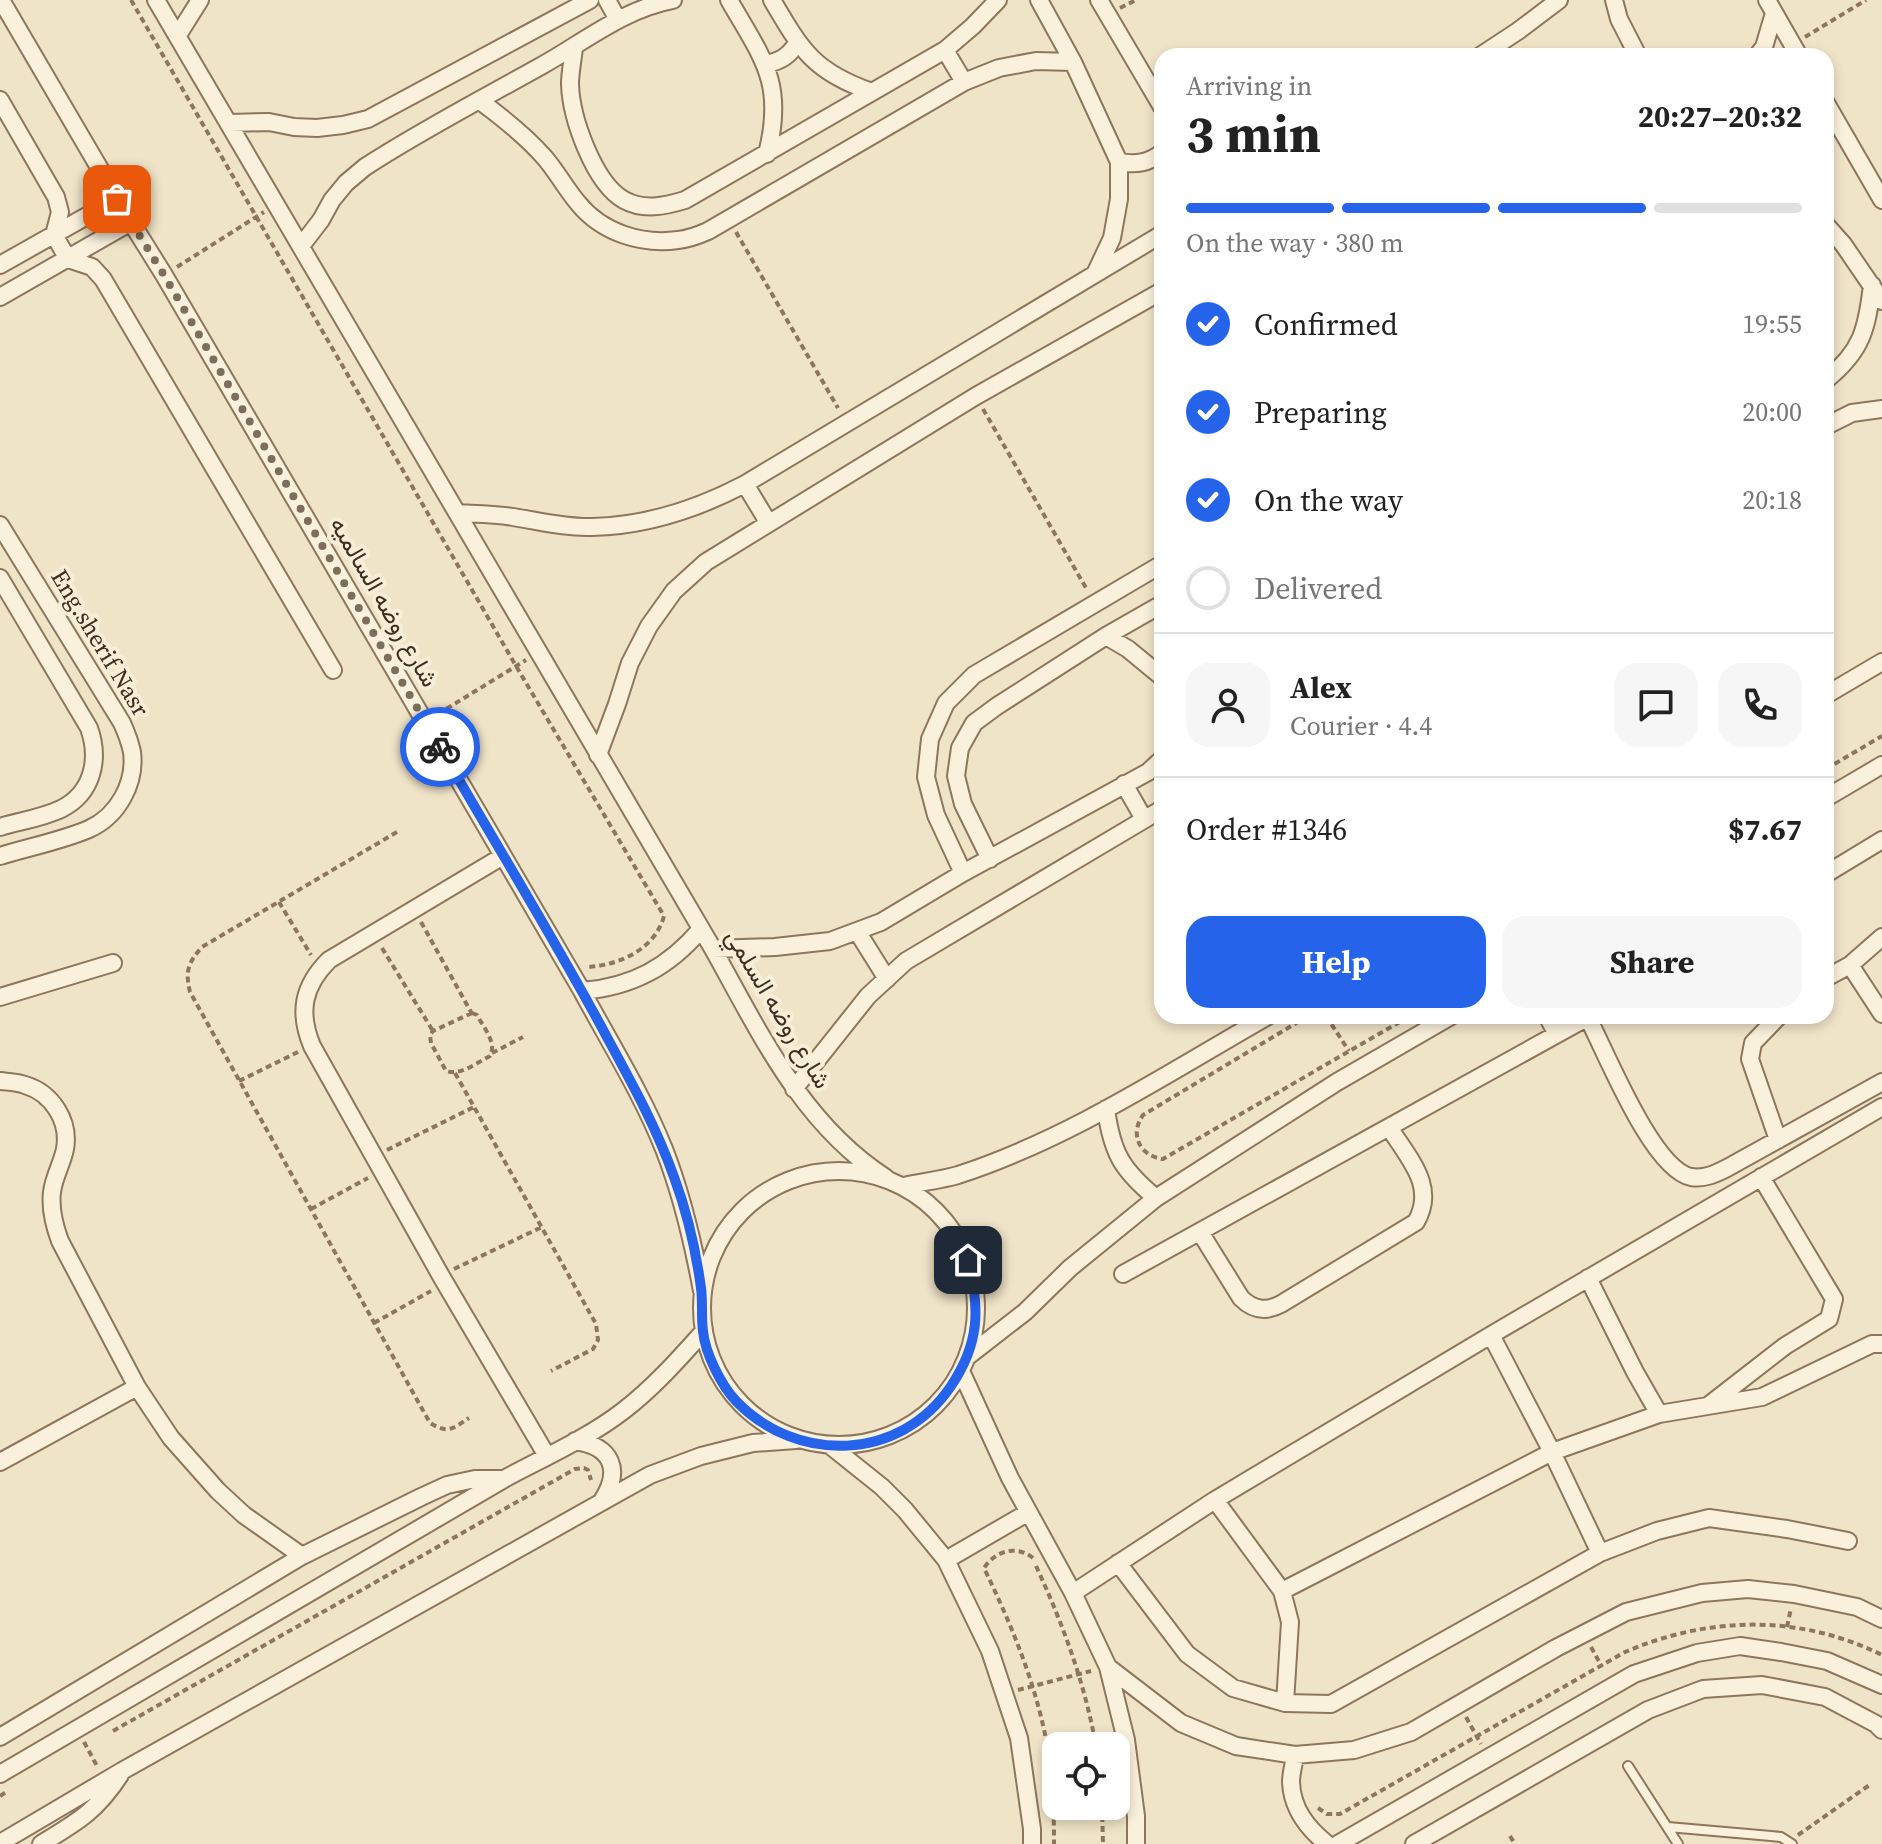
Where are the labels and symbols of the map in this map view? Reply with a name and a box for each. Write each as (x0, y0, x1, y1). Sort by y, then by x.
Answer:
pin (83, 165, 151, 233)
street label: شارع روضه السالميه (322, 511, 447, 693)
street label: Eng.sherif Nasr (43, 563, 157, 723)
courier (400, 707, 480, 787)
street label: شارع روضه السلمي (715, 923, 839, 1096)
pin (934, 1226, 1002, 1294)

